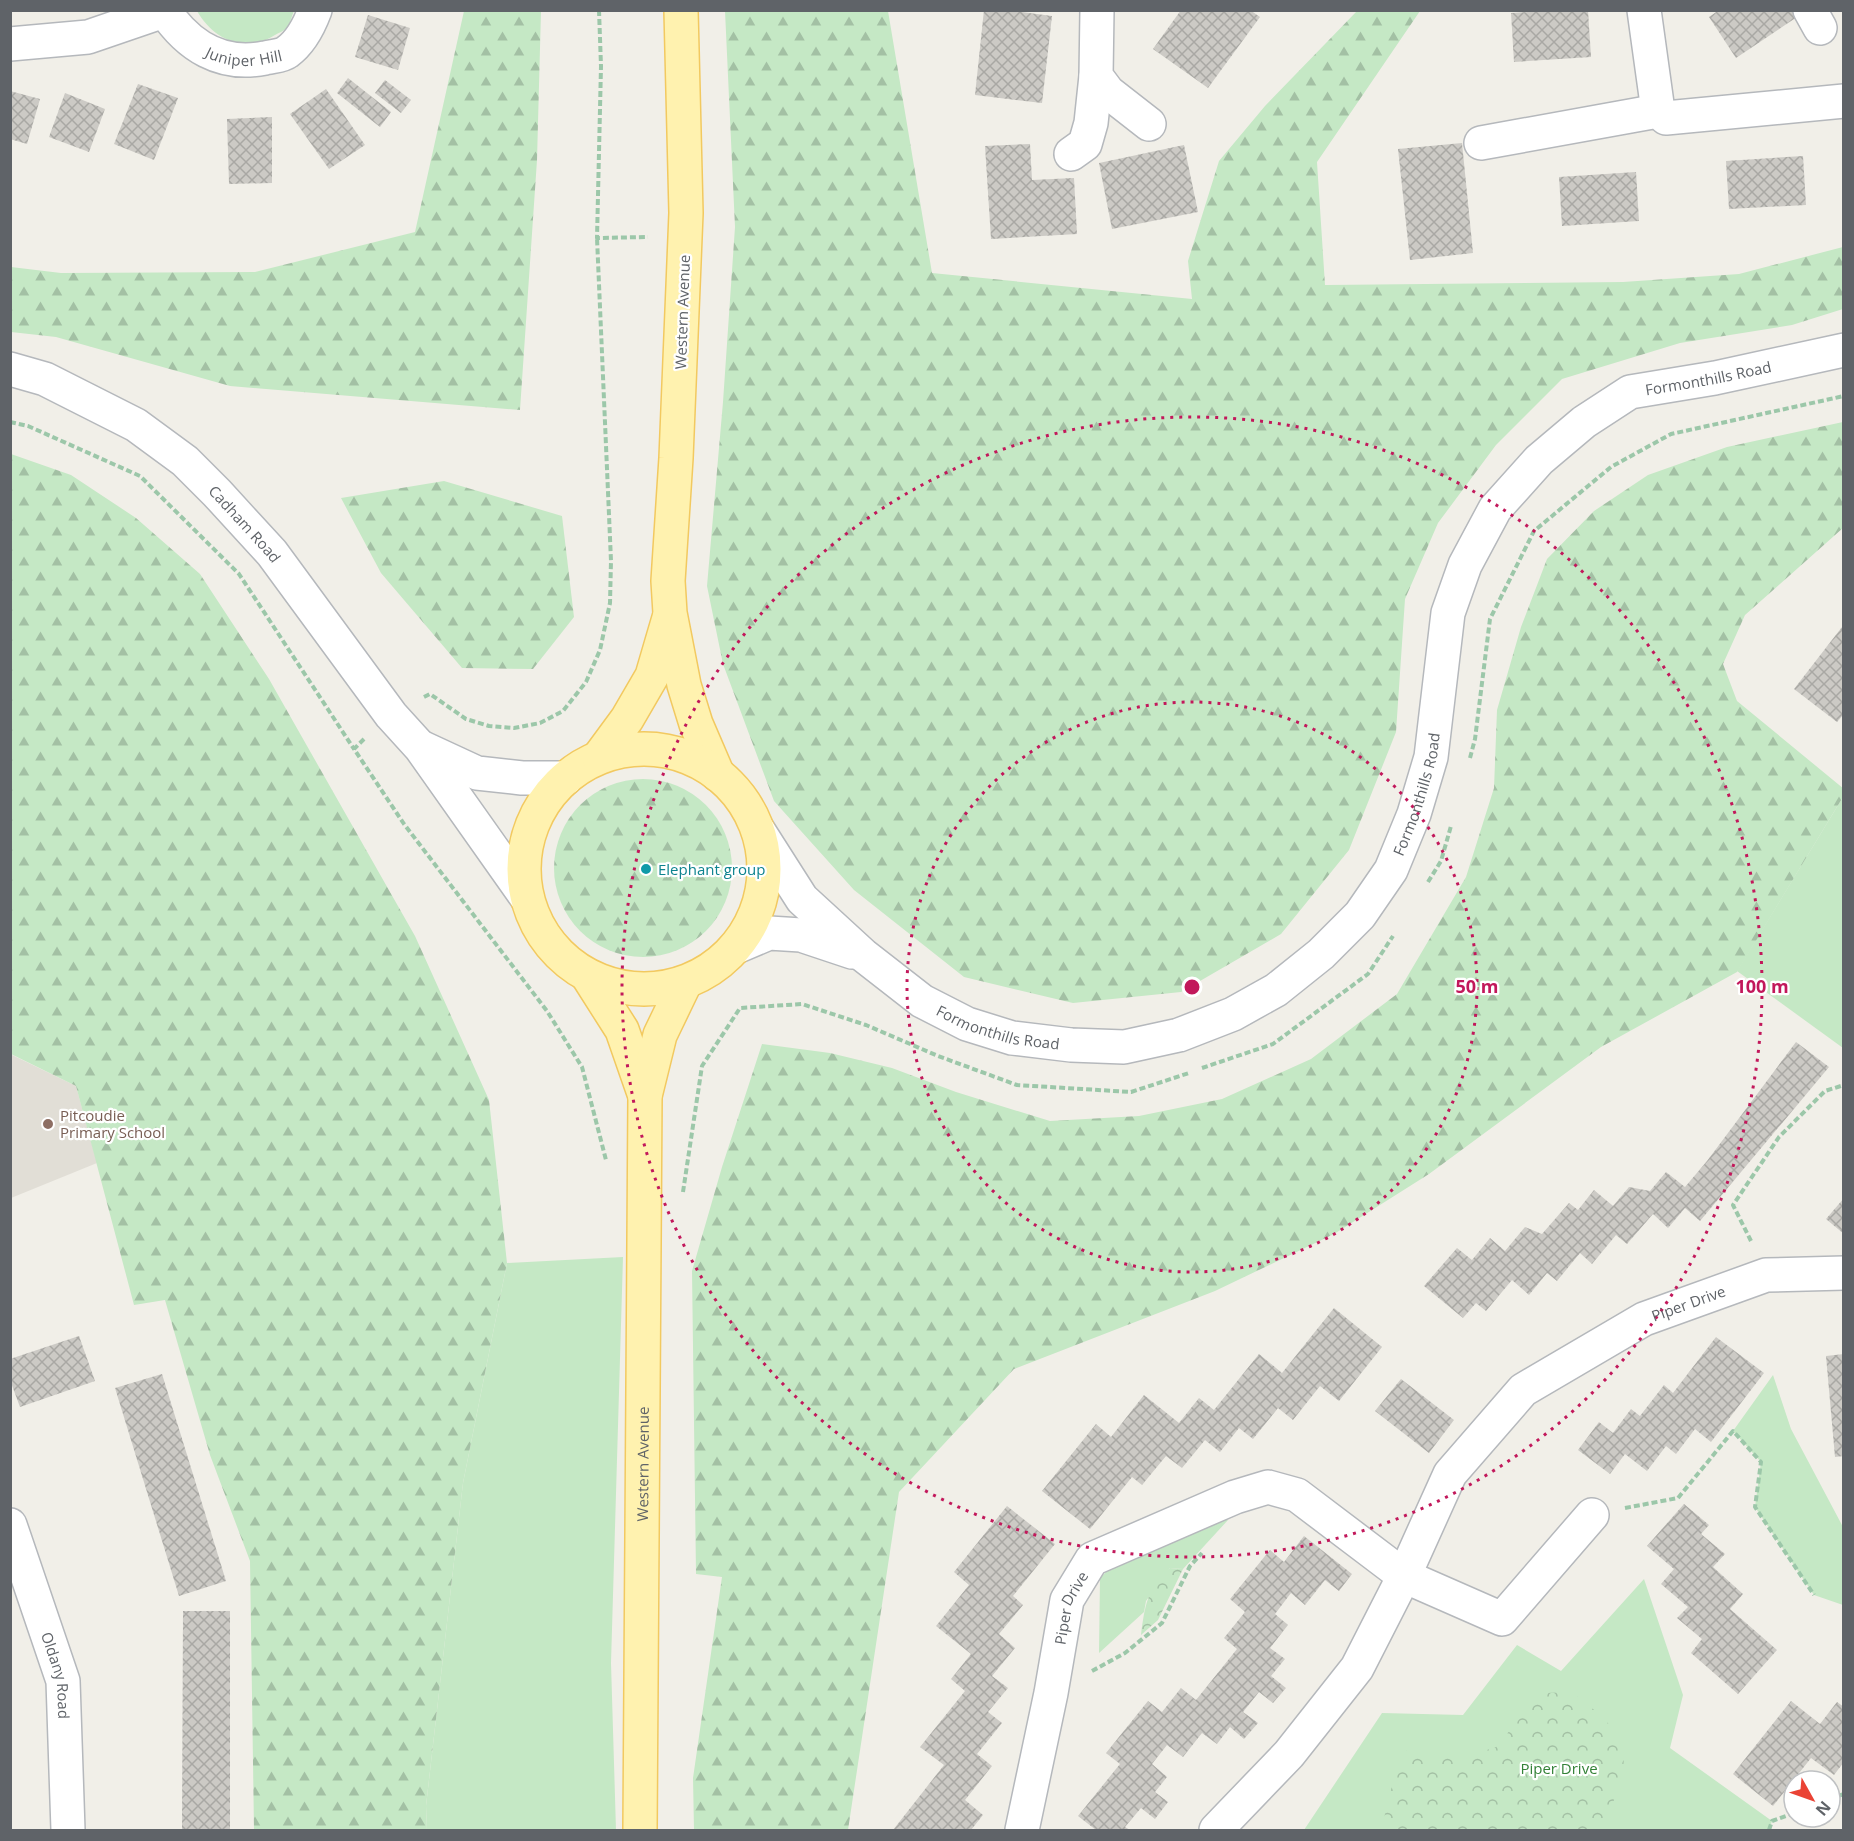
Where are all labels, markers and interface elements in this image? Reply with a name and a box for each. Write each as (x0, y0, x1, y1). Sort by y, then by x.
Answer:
street label: Juniper Hill (201, 41, 284, 70)
street label: Western Avenue (670, 254, 694, 370)
street label: Formonthills Road (1644, 356, 1773, 399)
street label: Cadham Road (205, 481, 286, 566)
street label: Formonthills Road (1388, 732, 1444, 858)
place label: Elephant group (658, 859, 765, 879)
marker: Elephant group (639, 862, 653, 876)
text: 50 m (1456, 974, 1498, 998)
text: 100 m (1735, 974, 1789, 998)
centre of rings (1182, 977, 1202, 997)
street label: Formonthills Road (933, 1000, 1061, 1054)
place label: Pitcoudie Primary School (60, 1105, 165, 1142)
marker: Pitcoudie Primary School (41, 1117, 55, 1131)
street label: Piper Drive (1649, 1280, 1728, 1326)
street label: Western Avenue (632, 1407, 653, 1521)
street label: Piper Drive (1050, 1567, 1092, 1646)
street label: Oldany Road (37, 1629, 74, 1719)
park label: Piper Drive (1520, 1758, 1598, 1778)
north arrow (1782, 1769, 1842, 1829)
text: N (1811, 1797, 1836, 1821)

